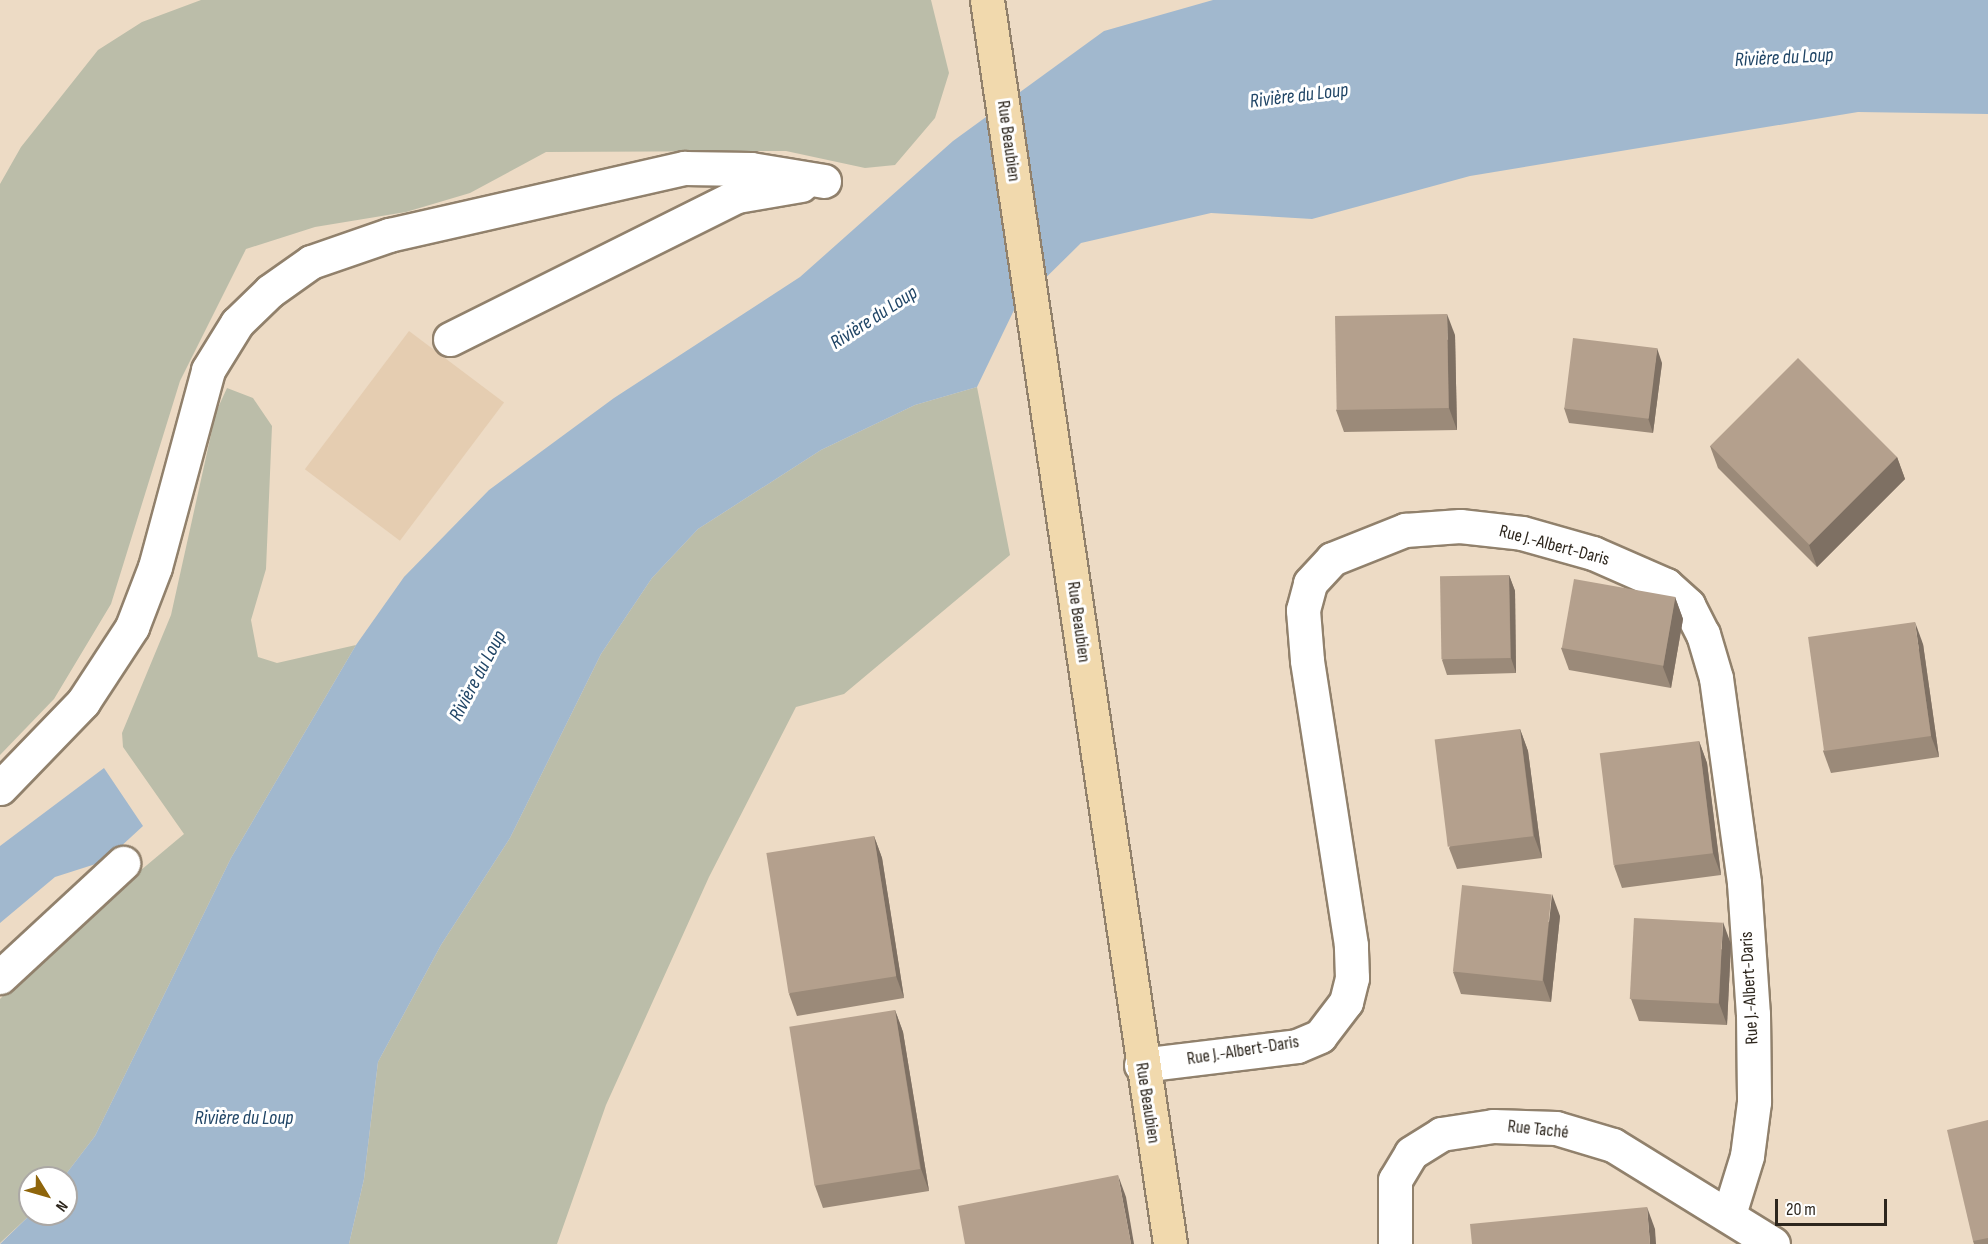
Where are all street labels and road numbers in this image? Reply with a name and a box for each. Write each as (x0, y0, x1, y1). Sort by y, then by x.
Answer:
street label: Rue Beaubien (992, 99, 1024, 183)
street label: Rue J.-Albert-Daris (1497, 521, 1611, 571)
street label: Rue Beaubien (1062, 580, 1094, 664)
street label: Rue J.-Albert-Daris (1736, 931, 1764, 1045)
street label: Rue J.-Albert-Daris (1185, 1031, 1301, 1071)
street label: Rue Beaubien (1130, 1061, 1164, 1145)
street label: Rue Taché (1506, 1116, 1570, 1144)

